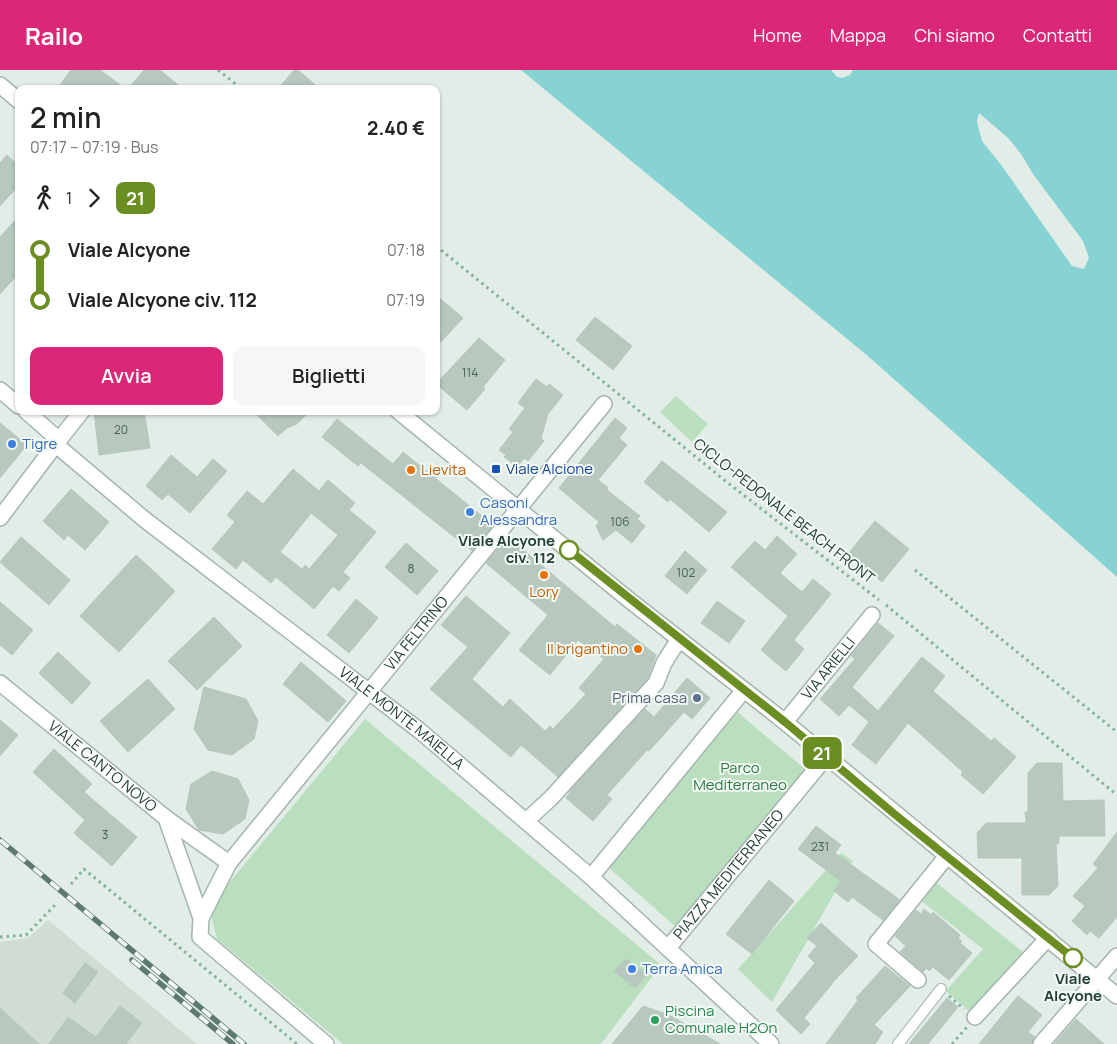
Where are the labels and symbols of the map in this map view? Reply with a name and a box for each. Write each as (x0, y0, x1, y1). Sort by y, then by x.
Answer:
house number: 114 (462, 364, 478, 381)
house number: 20 (114, 421, 128, 438)
place label: Tigre (22, 433, 58, 454)
street label: CICLO-PEDONALE BEACH FRONT (689, 433, 879, 588)
marker: Tigre (6, 438, 18, 450)
place label: Viale Alcione (506, 458, 593, 479)
place label: Lievita (421, 459, 466, 480)
marker: Viale Alcione (490, 463, 502, 475)
marker: Lievita (405, 464, 417, 476)
place label: Casoni Alessandra (480, 492, 557, 530)
marker: Casoni Alessandra (464, 506, 476, 518)
house number: 106 (610, 513, 630, 530)
place label: Viale Alcyone civ. 112 (458, 530, 555, 568)
marker: Viale Alcyone civ. 112 (559, 540, 579, 560)
house number: 8 (408, 560, 415, 577)
house number: 102 (677, 564, 696, 581)
marker: Lory (538, 569, 550, 581)
place label: Lory (529, 581, 559, 602)
street label: VIA FELTRINO (379, 591, 453, 675)
street label: VIA ARIELLI (796, 632, 860, 704)
place label: Il brigantino (547, 638, 628, 659)
marker: Il brigantino (632, 643, 644, 655)
street label: VIALE MONTE MAIELLA (335, 662, 469, 775)
place label: Prima casa (612, 687, 687, 708)
marker: Prima casa (691, 692, 703, 704)
street label: VIALE CANTO NOVO (44, 715, 162, 817)
line badge: 21 (800, 737, 844, 769)
park label: Parco Mediterraneo (693, 757, 787, 795)
street label: PIAZZA MEDITERRANEO (668, 805, 788, 944)
house number: 3 (102, 826, 108, 843)
house number: 231 (811, 838, 829, 855)
marker: Viale Alcyone (1063, 948, 1083, 968)
place label: Terra Amica (642, 958, 723, 979)
marker: Terra Amica (626, 963, 638, 975)
place label: Viale Alcyone (1044, 968, 1102, 1006)
place label: Piscina Comunale H2On (665, 1000, 777, 1038)
marker: Piscina Comunale H2On (649, 1014, 661, 1026)

